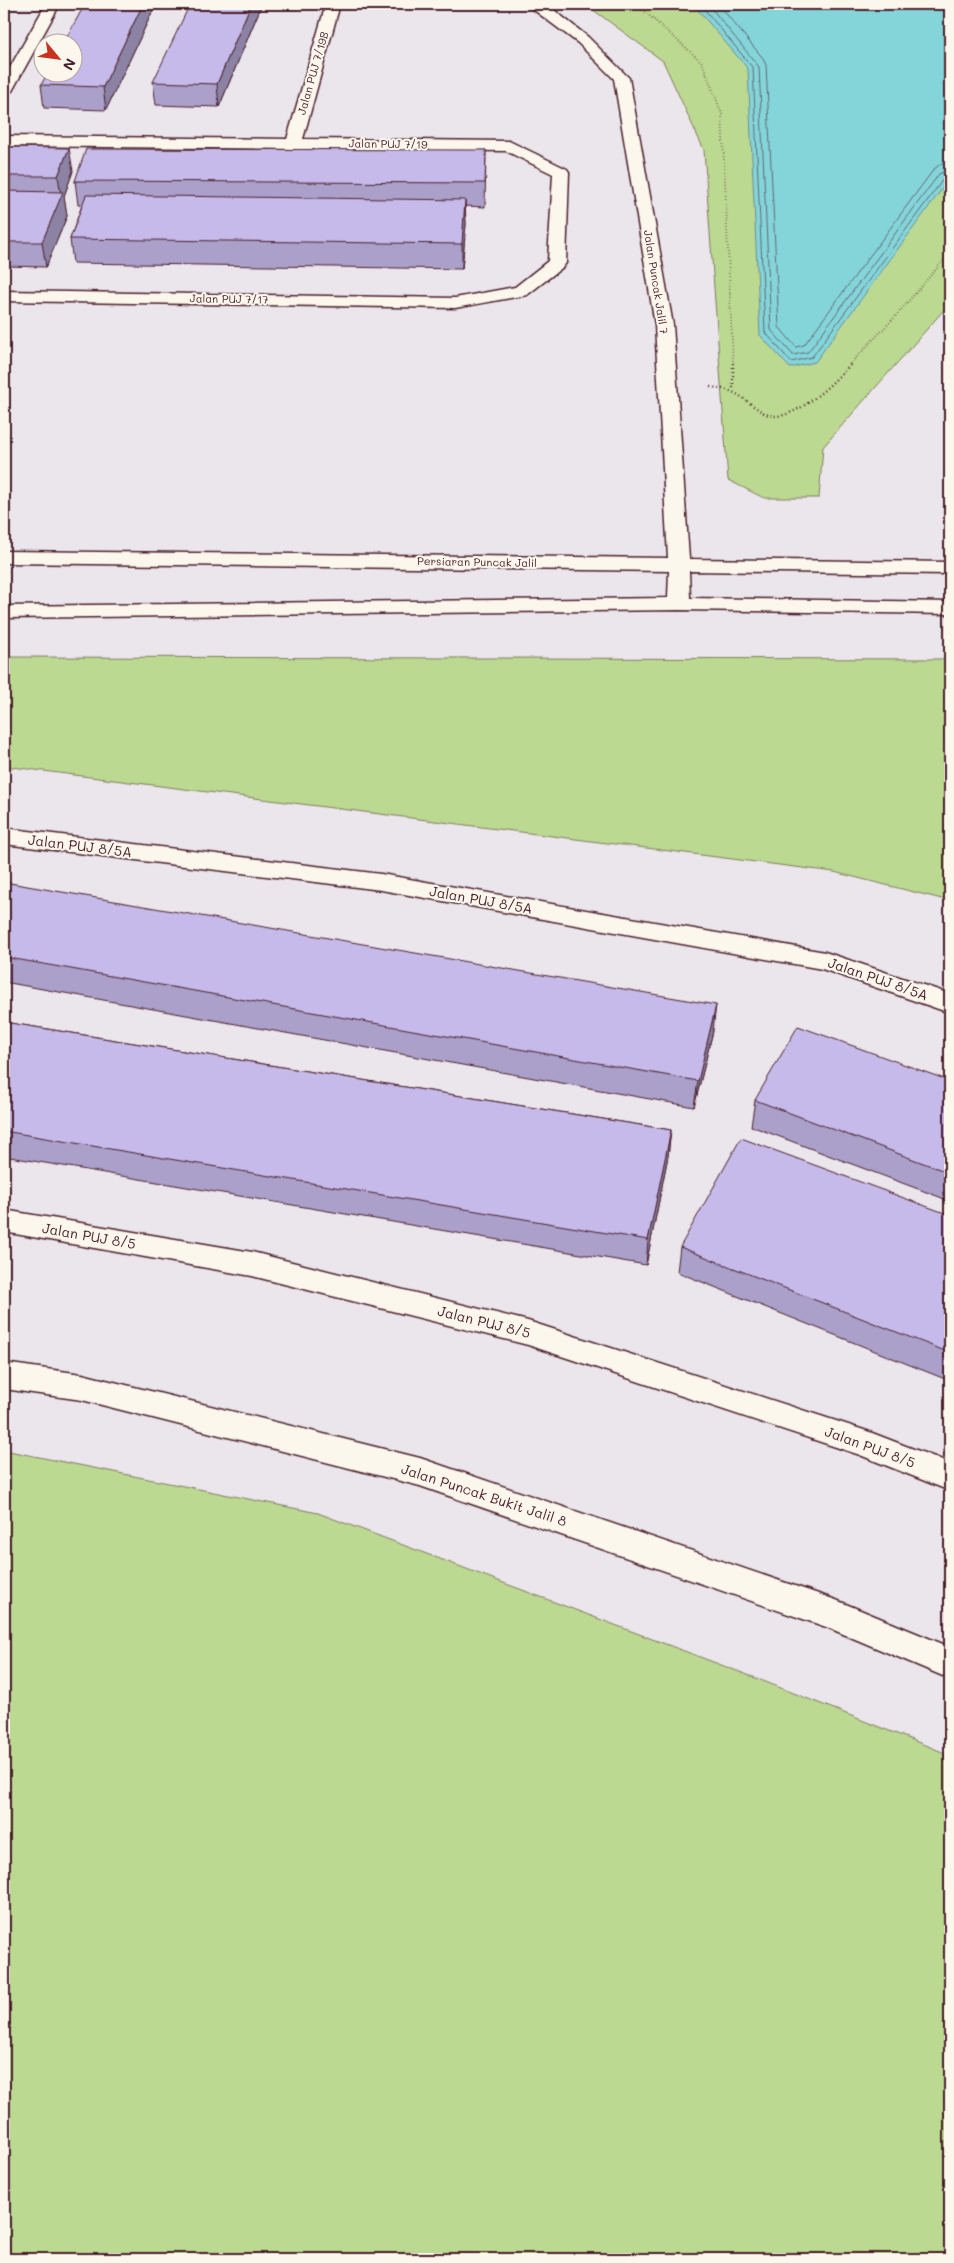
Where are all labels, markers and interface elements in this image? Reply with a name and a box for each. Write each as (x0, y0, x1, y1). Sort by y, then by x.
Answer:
street label: Jalan PUJ 7/19B (293, 29, 332, 116)
north arrow (32, 32, 82, 82)
text: N (59, 55, 81, 74)
street label: Jalan PUJ 7/19 (348, 135, 428, 152)
street label: Jalan Puncak Jalil 7 (641, 229, 672, 335)
street label: Jalan PUJ 7/17 (190, 290, 268, 307)
street label: Persiaran Puncak Jalil (417, 553, 537, 570)
street label: Jalan PUJ 8/5A (27, 830, 133, 861)
street label: Jalan PUJ 8/5A (428, 881, 534, 918)
street label: Jalan PUJ 8/5A (826, 953, 931, 1005)
street label: Jalan PUJ 8/5 (41, 1218, 137, 1253)
street label: Jalan PUJ 8/5 (436, 1301, 532, 1342)
street label: Jalan PUJ 8/5 (822, 1421, 918, 1472)
street label: Jalan Puncak Bukit Jalil 8 (399, 1459, 569, 1530)

